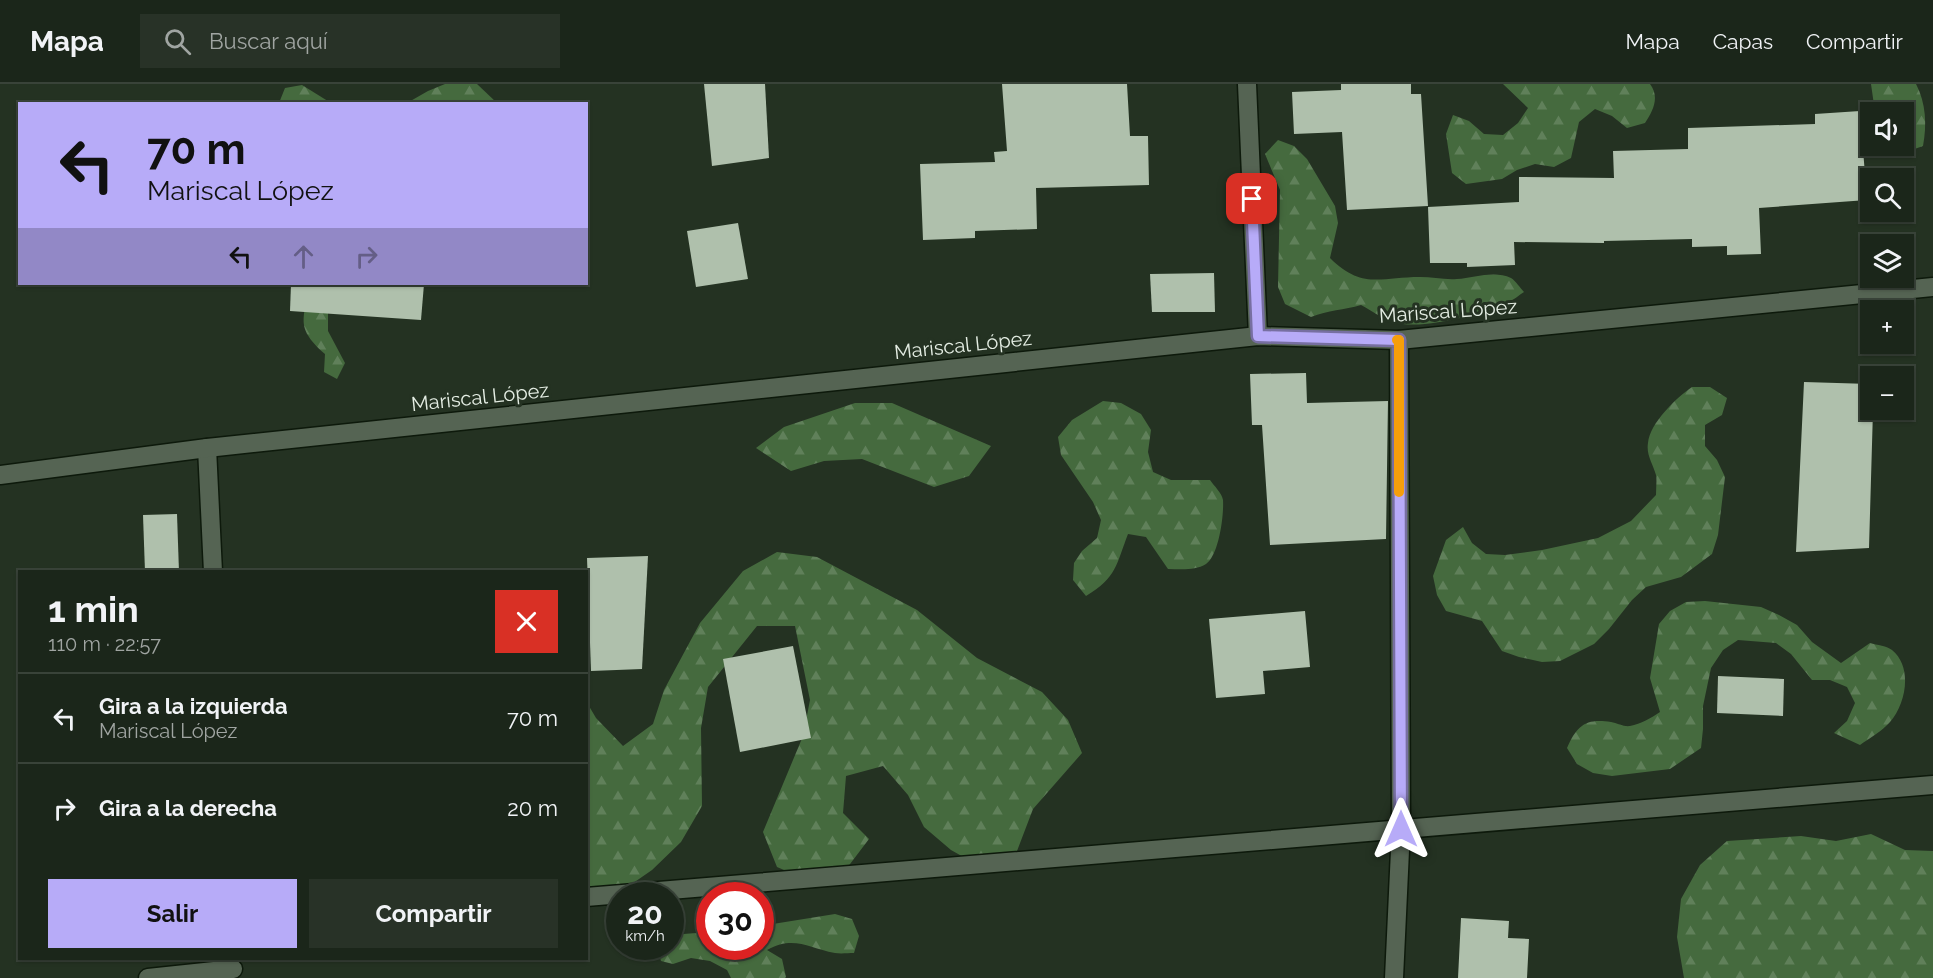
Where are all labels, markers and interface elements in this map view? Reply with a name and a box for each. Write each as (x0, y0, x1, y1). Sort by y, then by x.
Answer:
search box (140, 14, 560, 68)
text: Mapa (30, 25, 104, 58)
icon: search (161, 25, 194, 58)
text: Buscar aquí (209, 28, 328, 54)
text: Mapa (1625, 29, 1680, 54)
text: Capas (1713, 29, 1773, 54)
text: Compartir (1806, 29, 1903, 54)
map controls (1860, 102, 1914, 420)
button: sound (1860, 102, 1914, 156)
text: 70 m (147, 125, 246, 174)
icon: left (48, 126, 126, 204)
button: search (1860, 168, 1914, 222)
pin (1226, 173, 1277, 224)
text: Mariscal López (147, 175, 334, 206)
icon: arrive (1235, 182, 1268, 215)
button: layers (1860, 234, 1914, 288)
icon: left (224, 240, 257, 273)
icon: ahead (287, 240, 320, 273)
icon: right (350, 240, 383, 273)
street label: Mariscal López (1378, 294, 1518, 328)
button: + (1860, 300, 1914, 354)
street label: Mariscal López (893, 326, 1033, 364)
button: − (1860, 366, 1914, 420)
street label: Mariscal López (410, 378, 550, 416)
text: 1 min (48, 588, 139, 630)
button: close (495, 590, 558, 653)
text: 110 m · 22:57 (48, 632, 161, 656)
text: Gira a la izquierda (99, 693, 288, 719)
icon: left (48, 702, 81, 735)
text: 70 m (507, 705, 558, 731)
text: Mariscal López (99, 719, 237, 743)
icon: right (48, 792, 81, 825)
text: Gira a la derecha (99, 795, 277, 821)
text: 20 m (507, 795, 558, 821)
position arrow (1369, 797, 1433, 861)
button: Salir (48, 879, 297, 948)
button: Compartir (309, 879, 558, 948)
speed limit sign: 30 (696, 882, 774, 960)
text: 20 (627, 896, 663, 931)
text: km/h (625, 927, 665, 945)

